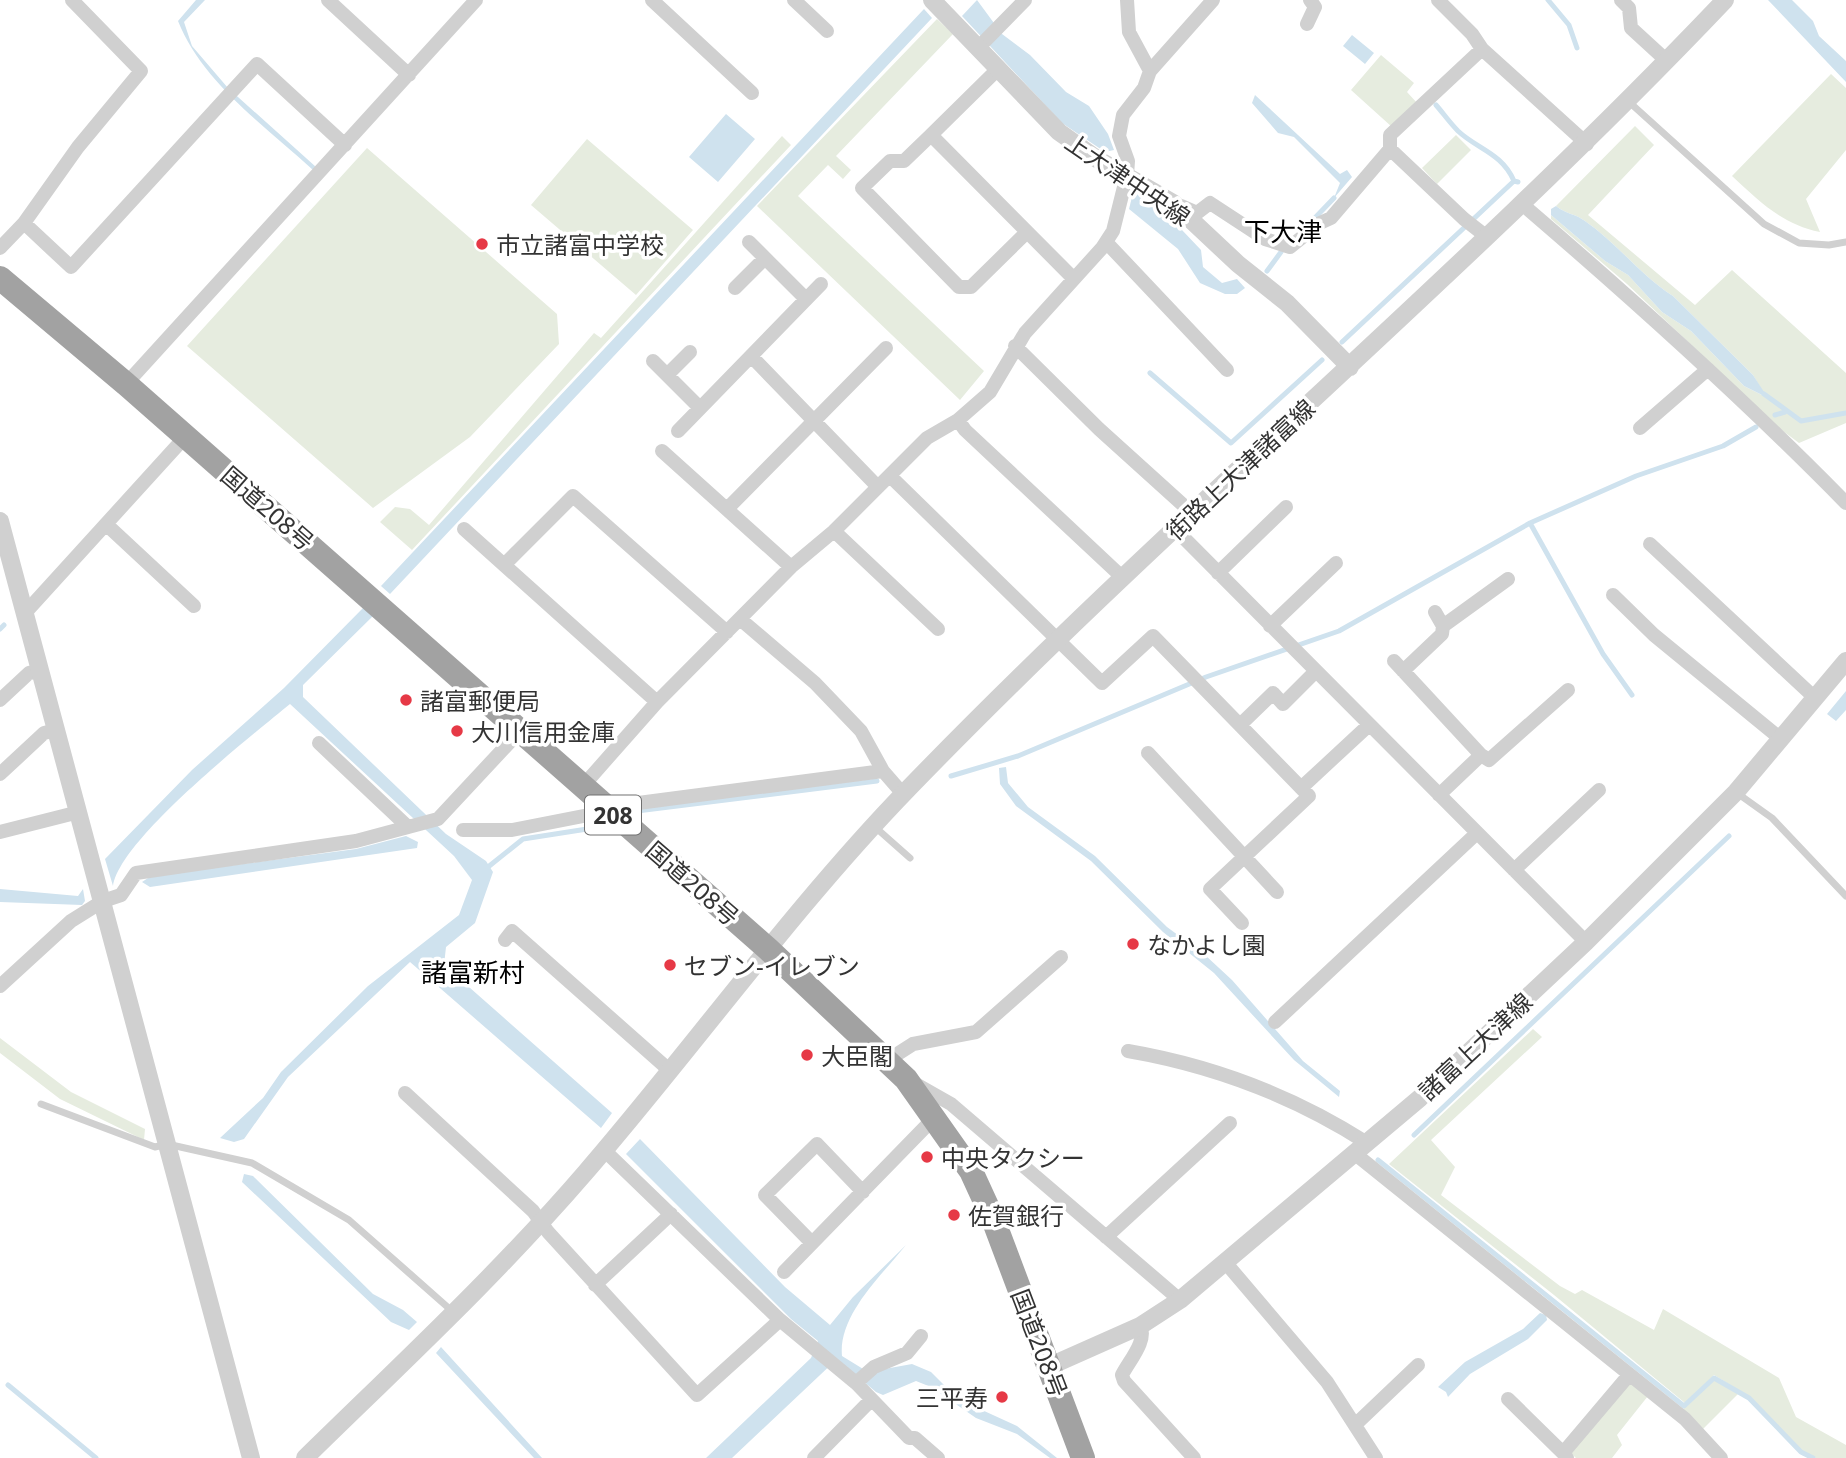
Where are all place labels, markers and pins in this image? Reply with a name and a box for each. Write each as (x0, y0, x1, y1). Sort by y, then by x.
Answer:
place label: 市立諸富中学校 (496, 228, 664, 261)
marker: 市立諸富中学校 (474, 236, 490, 252)
place label: 諸富郵便局 (420, 684, 540, 717)
marker: 諸富郵便局 (398, 692, 414, 708)
place label: 大川信用金庫 (471, 715, 615, 748)
marker: 大川信用金庫 (449, 723, 465, 739)
place label: なかよし園 (1147, 928, 1266, 961)
marker: なかよし園 (1125, 936, 1141, 952)
place label: セブン-イレブン (684, 949, 860, 982)
marker: セブン-イレブン (662, 957, 678, 973)
place label: 大臣閣 (821, 1039, 893, 1072)
marker: 大臣閣 (799, 1047, 815, 1063)
place label: 中央タクシー (941, 1141, 1085, 1174)
marker: 中央タクシー (919, 1149, 935, 1165)
place label: 佐賀銀行 (968, 1199, 1064, 1232)
marker: 佐賀銀行 (946, 1207, 962, 1223)
place label: 三平寿 (916, 1381, 988, 1414)
marker: 三平寿 (994, 1389, 1010, 1405)

